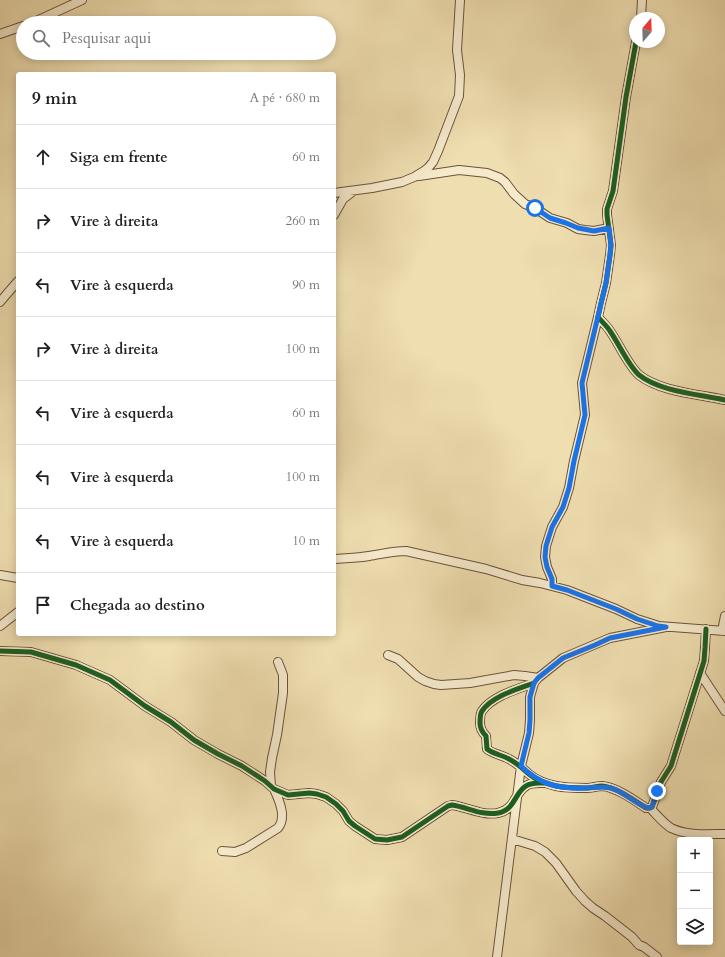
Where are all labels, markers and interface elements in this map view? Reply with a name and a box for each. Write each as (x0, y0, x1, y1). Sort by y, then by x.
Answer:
north arrow (629, 12, 665, 48)
search box (16, 16, 336, 60)
icon: search (30, 27, 52, 49)
text: Pesquisar aqui (62, 28, 151, 48)
text: 9 min (32, 87, 77, 110)
text: A pé · 680 m (250, 89, 320, 107)
icon: ahead (32, 146, 54, 168)
text: Siga em frente (70, 147, 168, 167)
text: 60 m (292, 148, 320, 166)
route start (526, 199, 544, 217)
icon: right (32, 210, 54, 232)
text: Vire à direita (70, 211, 158, 231)
text: 260 m (286, 212, 320, 230)
icon: left (32, 274, 54, 296)
text: Vire à esquerda (70, 275, 174, 295)
text: 90 m (292, 276, 320, 294)
icon: right (32, 338, 54, 360)
text: Vire à direita (70, 339, 158, 359)
text: 100 m (286, 340, 320, 358)
icon: left (32, 402, 54, 424)
text: Vire à esquerda (70, 403, 174, 423)
text: 60 m (292, 404, 320, 422)
icon: left (32, 466, 54, 488)
text: Vire à esquerda (70, 467, 174, 487)
text: 100 m (286, 468, 320, 486)
icon: left (32, 530, 54, 552)
text: Vire à esquerda (70, 531, 174, 551)
text: 10 m (292, 532, 320, 550)
icon: arrive (32, 594, 54, 616)
text: Chegada ao destino (70, 595, 205, 615)
route end (648, 782, 666, 800)
map controls (677, 837, 713, 945)
button: + (677, 837, 713, 873)
button: − (677, 873, 713, 909)
button: layers (677, 909, 713, 945)

